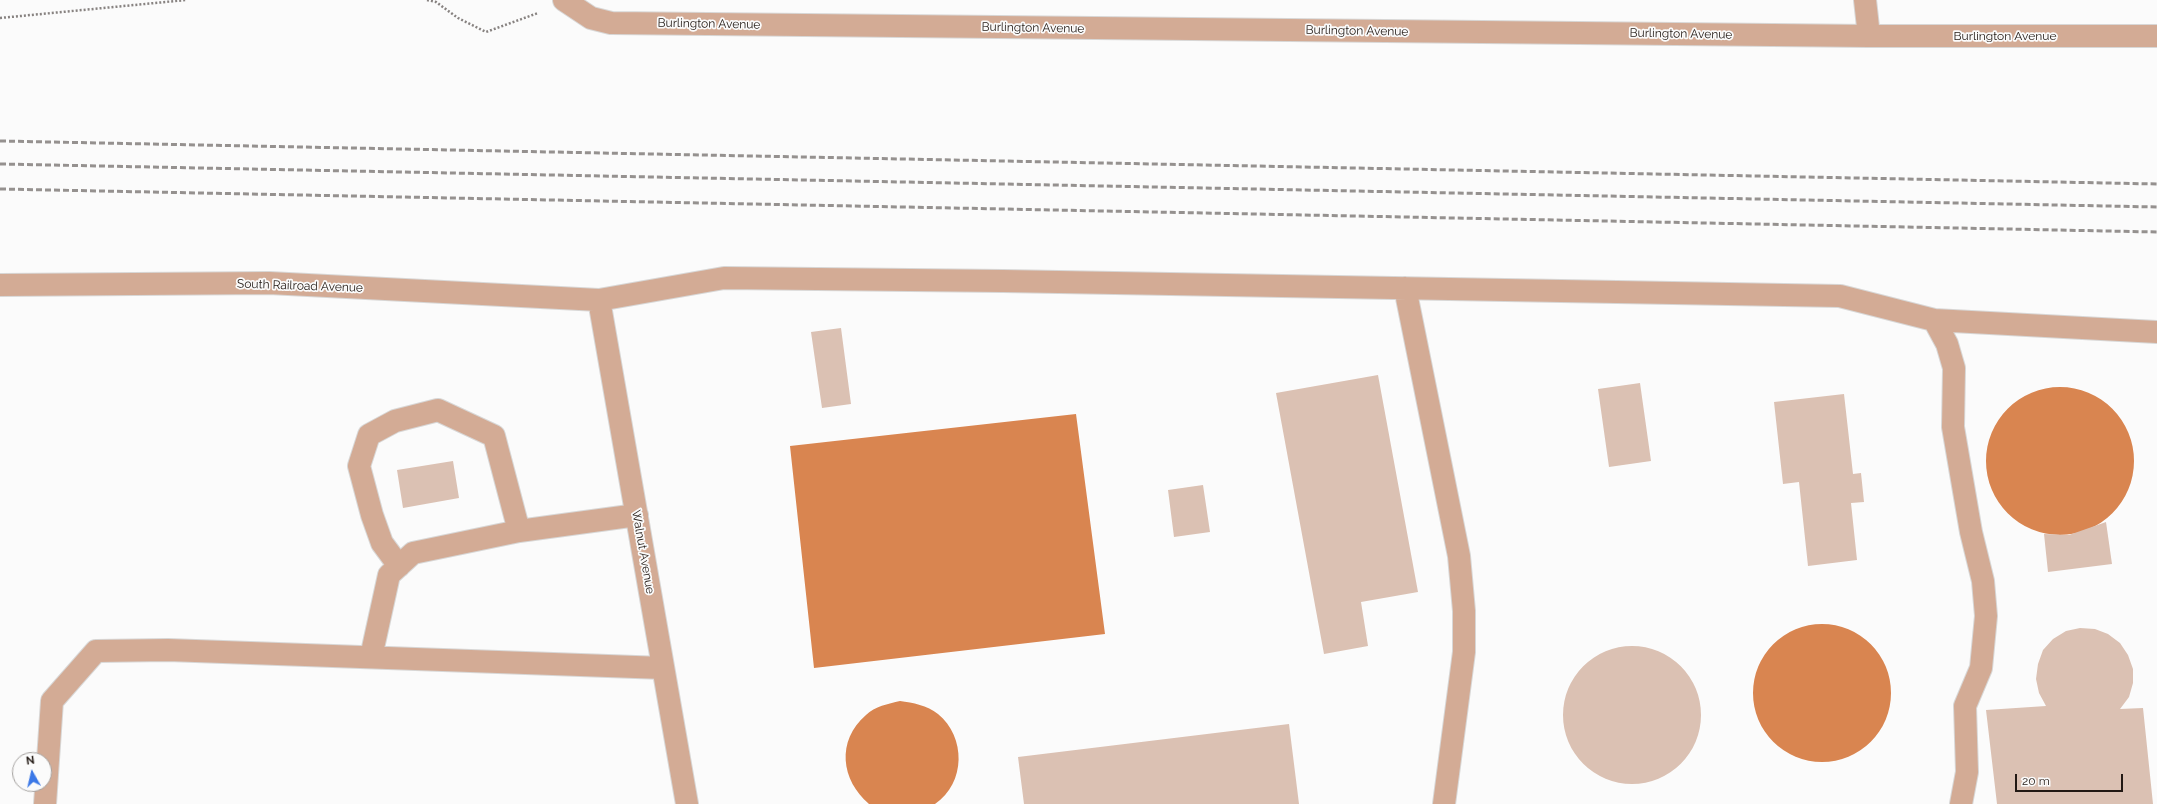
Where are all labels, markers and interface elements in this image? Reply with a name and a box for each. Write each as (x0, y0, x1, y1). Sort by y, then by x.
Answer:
street label: Burlington Avenue (657, 16, 761, 32)
street label: Burlington Avenue (981, 20, 1085, 36)
street label: Burlington Avenue (1305, 23, 1409, 39)
street label: Burlington Avenue (1629, 26, 1733, 42)
street label: Burlington Avenue (1954, 29, 2056, 43)
street label: South Railroad Avenue (237, 277, 363, 295)
street label: Walnut Avenue (629, 509, 657, 595)
north arrow (12, 752, 52, 792)
text: N (25, 754, 35, 768)
scale bar (2017, 766, 2125, 792)
text: 20 m (2022, 774, 2050, 788)

